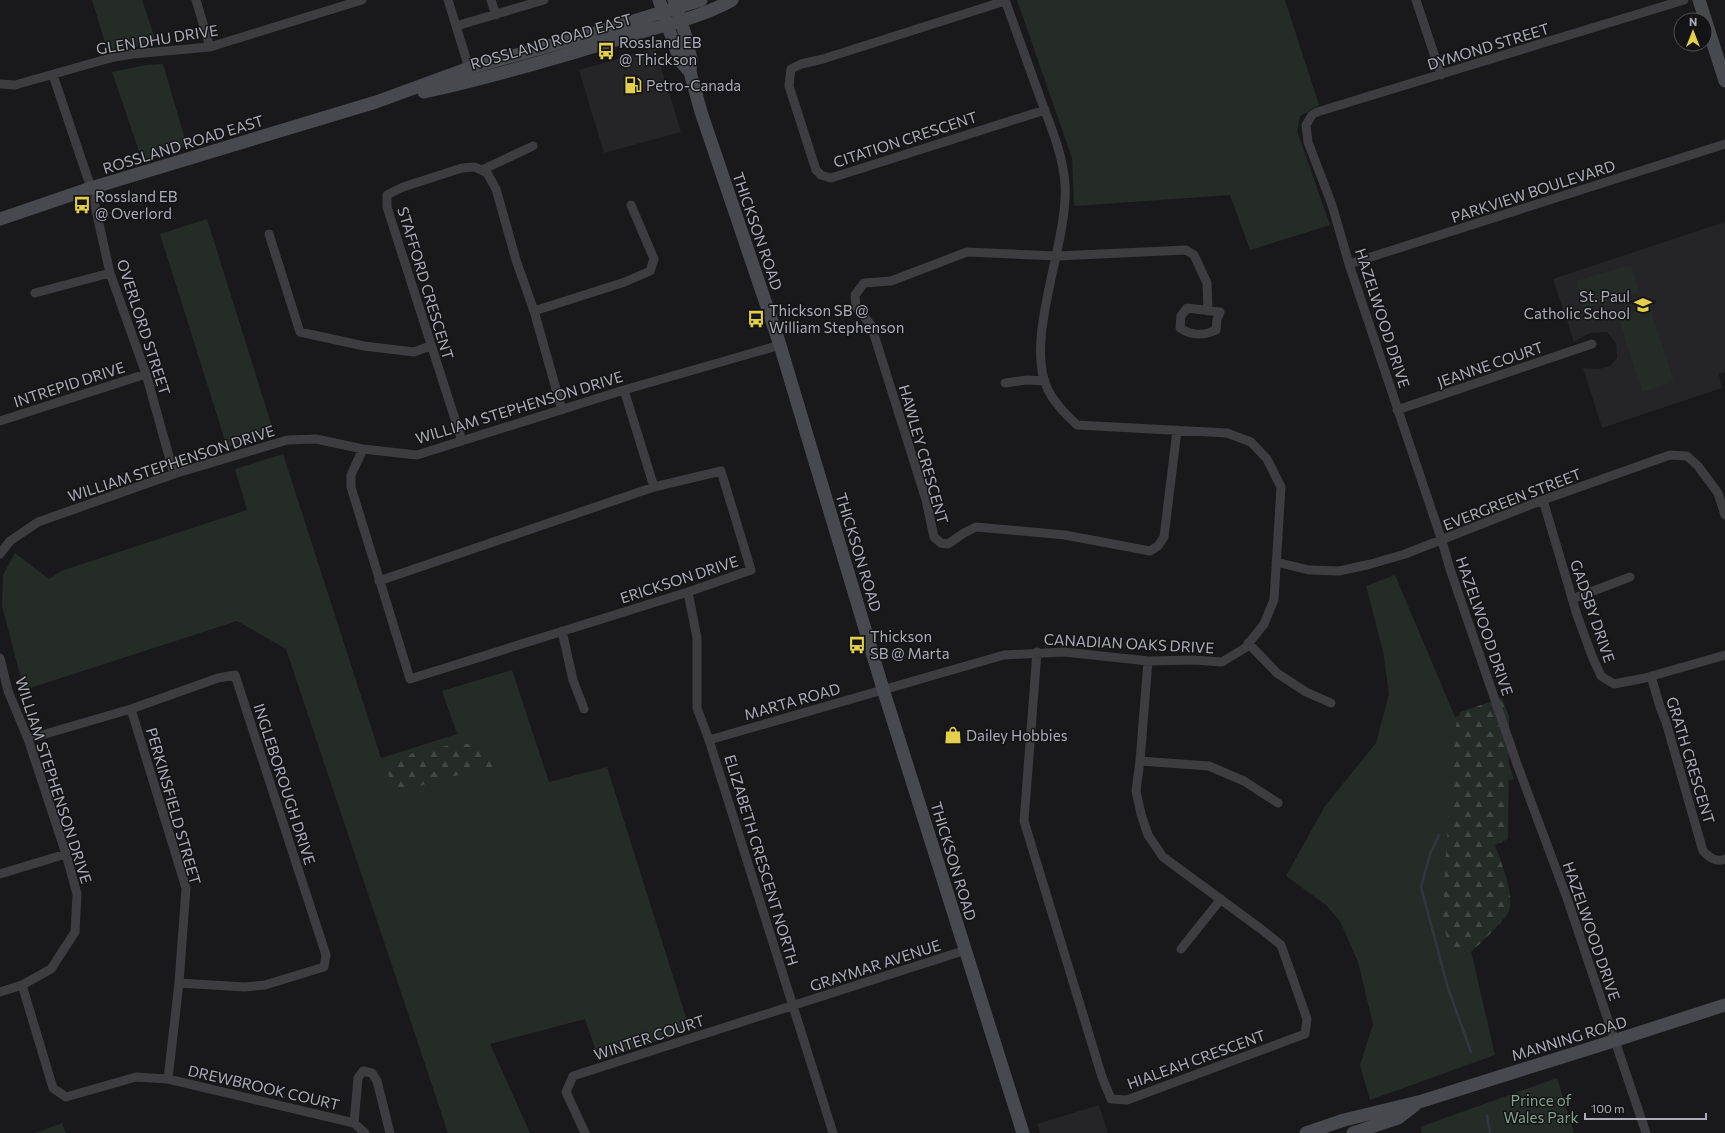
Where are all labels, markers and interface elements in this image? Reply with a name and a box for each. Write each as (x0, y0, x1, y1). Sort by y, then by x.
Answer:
street label: ROSSLAND ROAD EAST (468, 9, 634, 73)
north arrow (1673, 12, 1713, 52)
text: N (1689, 15, 1697, 28)
street label: DYMOND STREET (1425, 19, 1552, 73)
street label: GLEN DHU DRIVE (95, 20, 219, 58)
place label: Rossland EB @ Thickson (619, 33, 702, 68)
bus stop icon: Rossland EB @ Thickson (596, 41, 616, 61)
fuel station icon: Petro-Canada (623, 75, 643, 95)
place label: Petro-Canada (646, 76, 741, 94)
street label: CITATION CRESCENT (831, 107, 980, 171)
street label: ROSSLAND ROAD EAST (100, 111, 266, 177)
street label: PARKVIEW BOULEVARD (1449, 156, 1617, 226)
street label: THICKSON ROAD (729, 170, 787, 292)
place label: Rossland EB @ Overlord (95, 187, 178, 222)
bus stop icon: Rossland EB @ Overlord (72, 195, 92, 215)
street label: STAFFORD CRESCENT (394, 204, 458, 362)
street label: HAZELWOOD DRIVE (1352, 246, 1414, 390)
street label: OVERLORD STREET (114, 257, 175, 397)
place label: St. Paul Catholic School (1524, 287, 1630, 322)
school or university icon: St. Paul Catholic School (1633, 295, 1653, 315)
place label: Thickson SB @ William Stephenson (769, 301, 904, 336)
bus stop icon: Thickson SB @ William Stephenson (746, 309, 766, 329)
street label: JEANNE COURT (1435, 337, 1546, 391)
street label: INTREPID DRIVE (11, 357, 127, 410)
street label: WILLIAM STEPHENSON DRIVE (413, 367, 625, 447)
street label: HAWLEY CRESCENT (895, 382, 953, 526)
street label: WILLIAM STEPHENSON DRIVE (65, 421, 277, 505)
street label: EVERGREEN STREET (1440, 464, 1584, 534)
street label: THICKSON ROAD (832, 490, 886, 614)
street label: ERICKSON DRIVE (618, 551, 740, 607)
street label: HAZELWOOD DRIVE (1453, 554, 1517, 698)
street label: GADSBY DRIVE (1567, 557, 1619, 665)
place label: Thickson SB @ Marta (870, 627, 950, 662)
street label: CANADIAN OAKS DRIVE (1043, 630, 1215, 656)
bus stop icon: Thickson SB @ Marta (847, 635, 867, 655)
street label: WILLIAM STEPHENSON DRIVE (12, 674, 96, 886)
street label: MARTA ROAD (742, 679, 842, 723)
street label: GRATH CRESCENT (1663, 694, 1719, 826)
street label: INGLEBOROUGH DRIVE (250, 701, 320, 867)
street label: PERKINSFIELD STREET (143, 725, 205, 887)
shop icon: Dailey Hobbies (943, 725, 963, 745)
place label: Dailey Hobbies (966, 726, 1068, 744)
street label: ELIZABETH CRESCENT NORTH (721, 752, 803, 968)
street label: THICKSON ROAD (927, 799, 981, 923)
street label: HAZELWOOD DRIVE (1560, 859, 1624, 1003)
street label: GRAYMAR AVENUE (807, 935, 943, 995)
street label: WINTER COURT (591, 1011, 707, 1063)
street label: MANNING ROAD (1509, 1012, 1629, 1064)
street label: HIALEAH CRESCENT (1124, 1025, 1268, 1092)
street label: DREWBROOK COURT (186, 1061, 342, 1113)
park label: Prince of Wales Park (1503, 1091, 1579, 1126)
scale bar (1585, 1095, 1706, 1121)
text: 100 m (1591, 1101, 1625, 1115)

